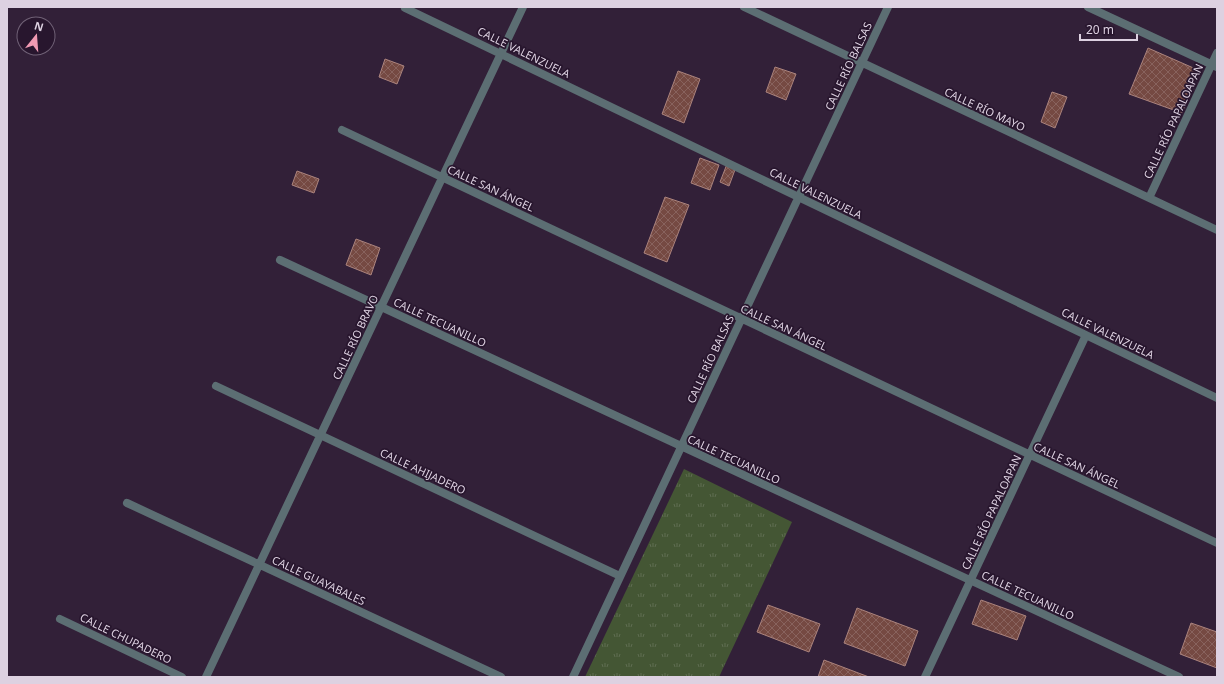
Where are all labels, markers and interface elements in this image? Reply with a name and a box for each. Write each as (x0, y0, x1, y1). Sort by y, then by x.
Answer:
north arrow (16, 16, 56, 56)
scale bar (1080, 16, 1137, 42)
text: N (33, 17, 46, 34)
street label: CALLE RÍO BALSAS (821, 20, 875, 112)
text: 20 m (1086, 21, 1114, 38)
street label: CALLE VALENZUELA (475, 23, 574, 81)
street label: CALLE RÍO PAPALOAPAN (1140, 61, 1206, 181)
street label: CALLE RÍO MAYO (942, 84, 1028, 134)
street label: CALLE SAN ÁNGEL (445, 161, 537, 215)
street label: CALLE VALENZUELA (767, 164, 866, 222)
street label: CALLE RÍO BRAVO (329, 292, 381, 382)
street label: CALLE TECUANILLO (391, 294, 489, 350)
street label: CALLE SAN ÁNGEL (738, 300, 830, 354)
street label: CALLE VALENZUELA (1059, 304, 1158, 362)
street label: CALLE RÍO BALSAS (683, 313, 737, 405)
street label: CALLE TECUANILLO (685, 431, 783, 487)
street label: CALLE SAN ÁNGEL (1031, 438, 1123, 492)
street label: CALLE AHIJADERO (378, 445, 468, 497)
street label: CALLE RÍO PAPALOAPAN (958, 452, 1024, 572)
street label: CALLE GUAYABALES (270, 552, 368, 608)
street label: CALLE TECUANILLO (979, 567, 1077, 623)
street label: CALLE CHUPADERO (78, 609, 174, 667)

